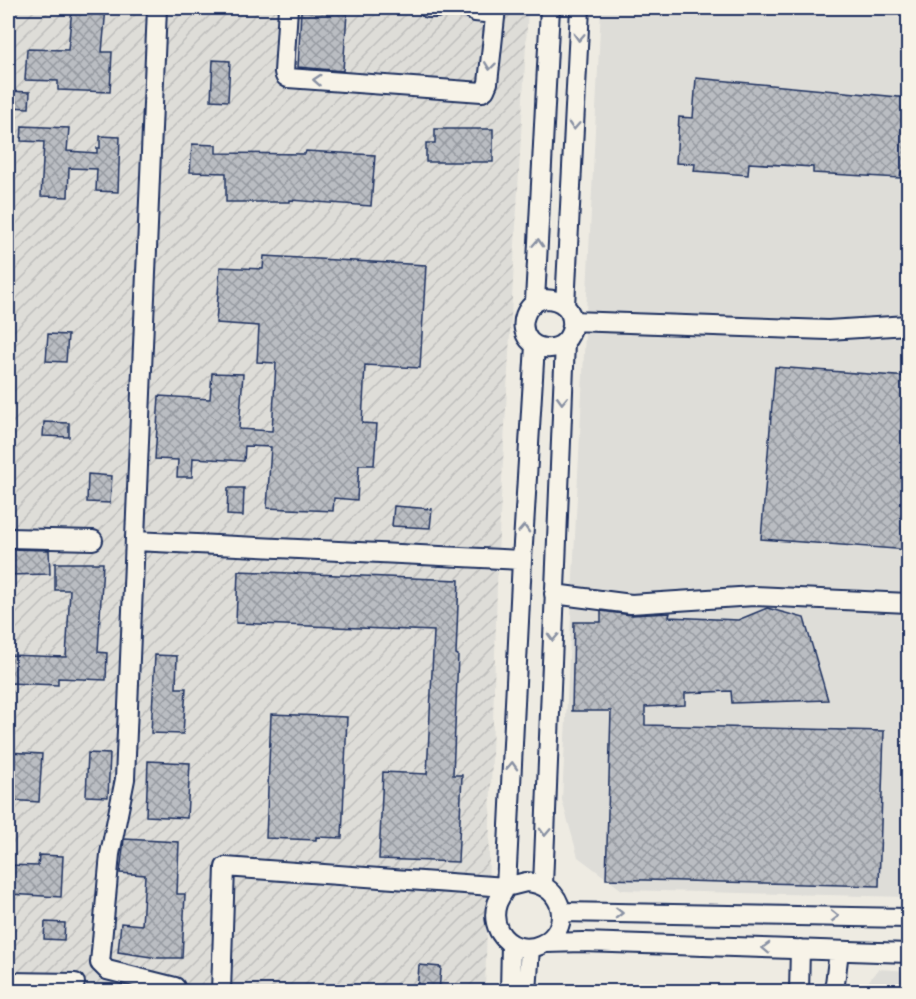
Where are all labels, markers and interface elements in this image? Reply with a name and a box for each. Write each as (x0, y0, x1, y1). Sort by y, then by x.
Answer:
one-way arrow (572, 33, 585, 42)
one-way arrow (485, 61, 497, 70)
one-way arrow (312, 74, 321, 87)
one-way arrow (568, 121, 581, 130)
one-way arrow (532, 238, 545, 247)
one-way arrow (556, 396, 569, 405)
one-way arrow (517, 525, 530, 534)
one-way arrow (546, 633, 559, 642)
one-way arrow (506, 761, 519, 770)
one-way arrow (539, 828, 552, 837)
one-way arrow (615, 907, 624, 919)
one-way arrow (831, 910, 840, 923)
one-way arrow (762, 942, 771, 954)

